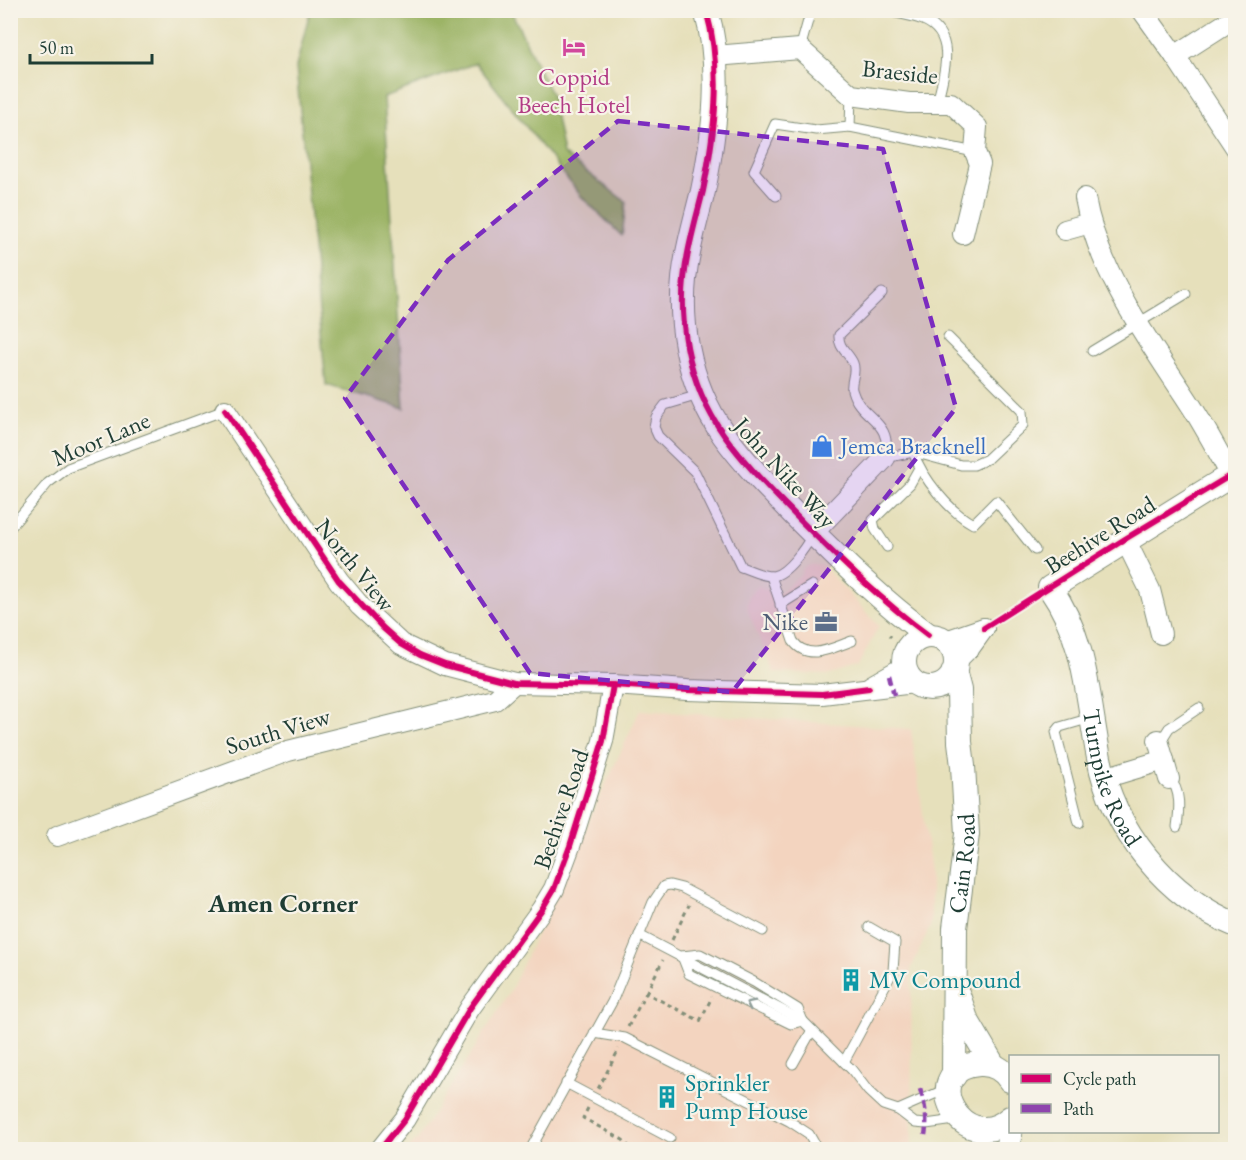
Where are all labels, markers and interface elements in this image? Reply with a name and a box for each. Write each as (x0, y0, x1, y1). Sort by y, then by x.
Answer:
scale bar (30, 27, 152, 65)
hotel icon: Coppid Beech Hotel (561, 34, 587, 60)
text: 50 m (39, 36, 74, 59)
street label: Braeside (861, 52, 940, 91)
place label: Coppid Beech Hotel (517, 61, 631, 120)
street label: Moor Lane (47, 404, 154, 473)
street label: John Nike Way (726, 409, 844, 535)
place label: Jemca Bracknell (838, 430, 986, 461)
shop icon: Jemca Bracknell (809, 433, 835, 459)
street label: Beehive Road (1038, 488, 1162, 581)
street label: North View (308, 512, 403, 618)
place label: Nike (762, 606, 808, 637)
office icon: Nike (813, 609, 839, 635)
street label: South View (222, 700, 334, 761)
street label: Turnpike Road (1076, 707, 1150, 853)
street label: Beehive Road (526, 744, 596, 873)
street label: Cain Road (941, 812, 982, 915)
district label: Amen Corner (207, 886, 358, 920)
place label: MV Compound (869, 964, 1022, 995)
building icon: MV Compound (838, 967, 864, 993)
one-way arrow (745, 1000, 756, 1011)
legend (1009, 1055, 1219, 1133)
place label: Sprinkler Pump House (685, 1067, 808, 1126)
text: Cycle path (1063, 1067, 1137, 1090)
building icon: Sprinkler Pump House (654, 1084, 680, 1110)
text: Path (1063, 1097, 1094, 1120)

